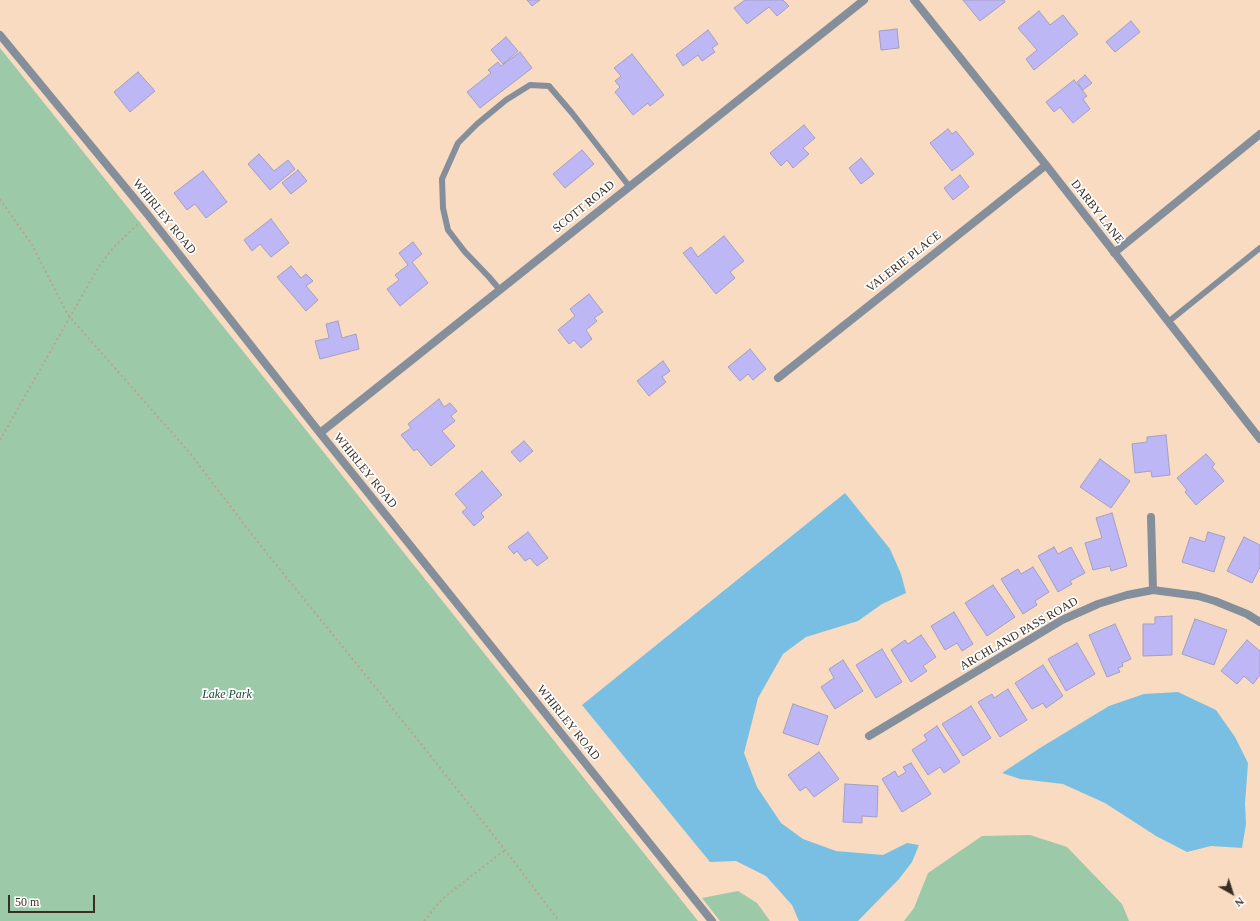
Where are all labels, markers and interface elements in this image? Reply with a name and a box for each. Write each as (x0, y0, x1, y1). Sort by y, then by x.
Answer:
street label: WHIRLEY ROAD (129, 177, 199, 257)
street label: DARBY LANE (1068, 177, 1126, 247)
street label: SCOTT ROAD (550, 178, 618, 236)
street label: VALERIE PLACE (864, 228, 944, 296)
street label: WHIRLEY ROAD (330, 431, 400, 511)
street label: ARCHLAND PASS ROAD (957, 594, 1081, 674)
street label: WHIRLEY ROAD (533, 683, 603, 763)
park label: Lake Park (202, 688, 252, 702)
north arrow (1212, 873, 1252, 913)
scale bar (10, 887, 97, 913)
text: 50 m (15, 895, 39, 909)
text: N (1233, 895, 1246, 909)

